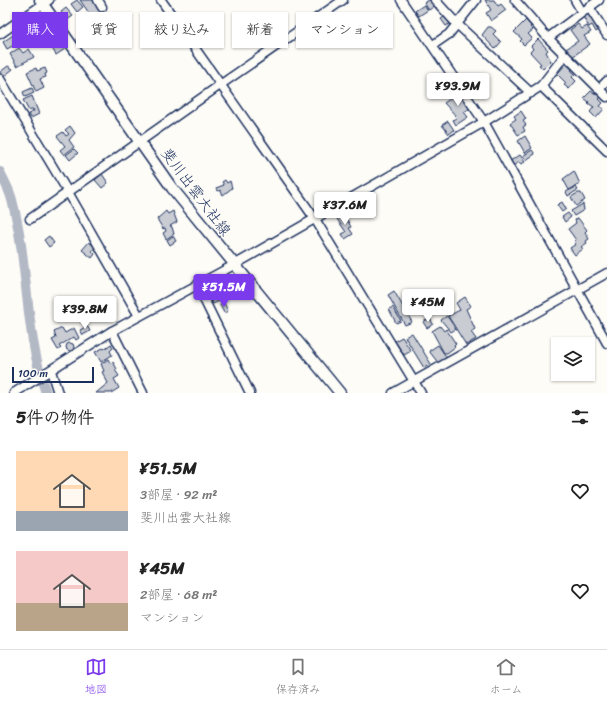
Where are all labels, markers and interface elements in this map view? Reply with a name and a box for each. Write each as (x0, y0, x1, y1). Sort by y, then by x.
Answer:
chip: 購入 (12, 12, 68, 48)
chip: 賃貸 (76, 12, 132, 48)
chip: 絞り込み (140, 12, 224, 48)
chip: 新着 (232, 12, 288, 48)
chip: マンション (296, 12, 393, 48)
pin: ¥93.9M (425, 73, 491, 107)
text: ¥93.9M (436, 74, 480, 97)
street label: 斐川出雲大社線 (154, 142, 238, 242)
pin: ¥37.6M (312, 192, 378, 226)
text: ¥37.6M (323, 193, 367, 216)
pin: ¥51.5M (191, 274, 257, 308)
text: ¥51.5M (202, 275, 246, 298)
pin: ¥45M (404, 289, 452, 323)
text: ¥45M (411, 290, 445, 313)
pin: ¥39.8M (52, 296, 118, 330)
text: ¥39.8M (63, 297, 107, 320)
map controls (551, 337, 595, 381)
button: layers (551, 337, 595, 381)
text: 100 m (18, 364, 48, 383)
scale bar (12, 365, 94, 384)
text: 5件の物件 (16, 402, 94, 432)
icon: filters (569, 406, 591, 428)
text: ¥51.5M (140, 453, 197, 483)
icon: home (48, 467, 96, 515)
icon: heart (569, 480, 591, 502)
text: 3部屋 · 92 m² (140, 483, 217, 506)
text: 斐川出雲大社線 (140, 506, 231, 529)
text: ¥45M (140, 553, 184, 583)
icon: home (48, 567, 96, 615)
icon: heart (569, 580, 591, 602)
text: 2部屋 · 68 m² (140, 583, 217, 606)
text: マンション (140, 606, 204, 629)
tab: 地図 (85, 656, 107, 699)
tab: 保存済み (276, 656, 320, 699)
tab: ホーム (490, 656, 522, 699)

